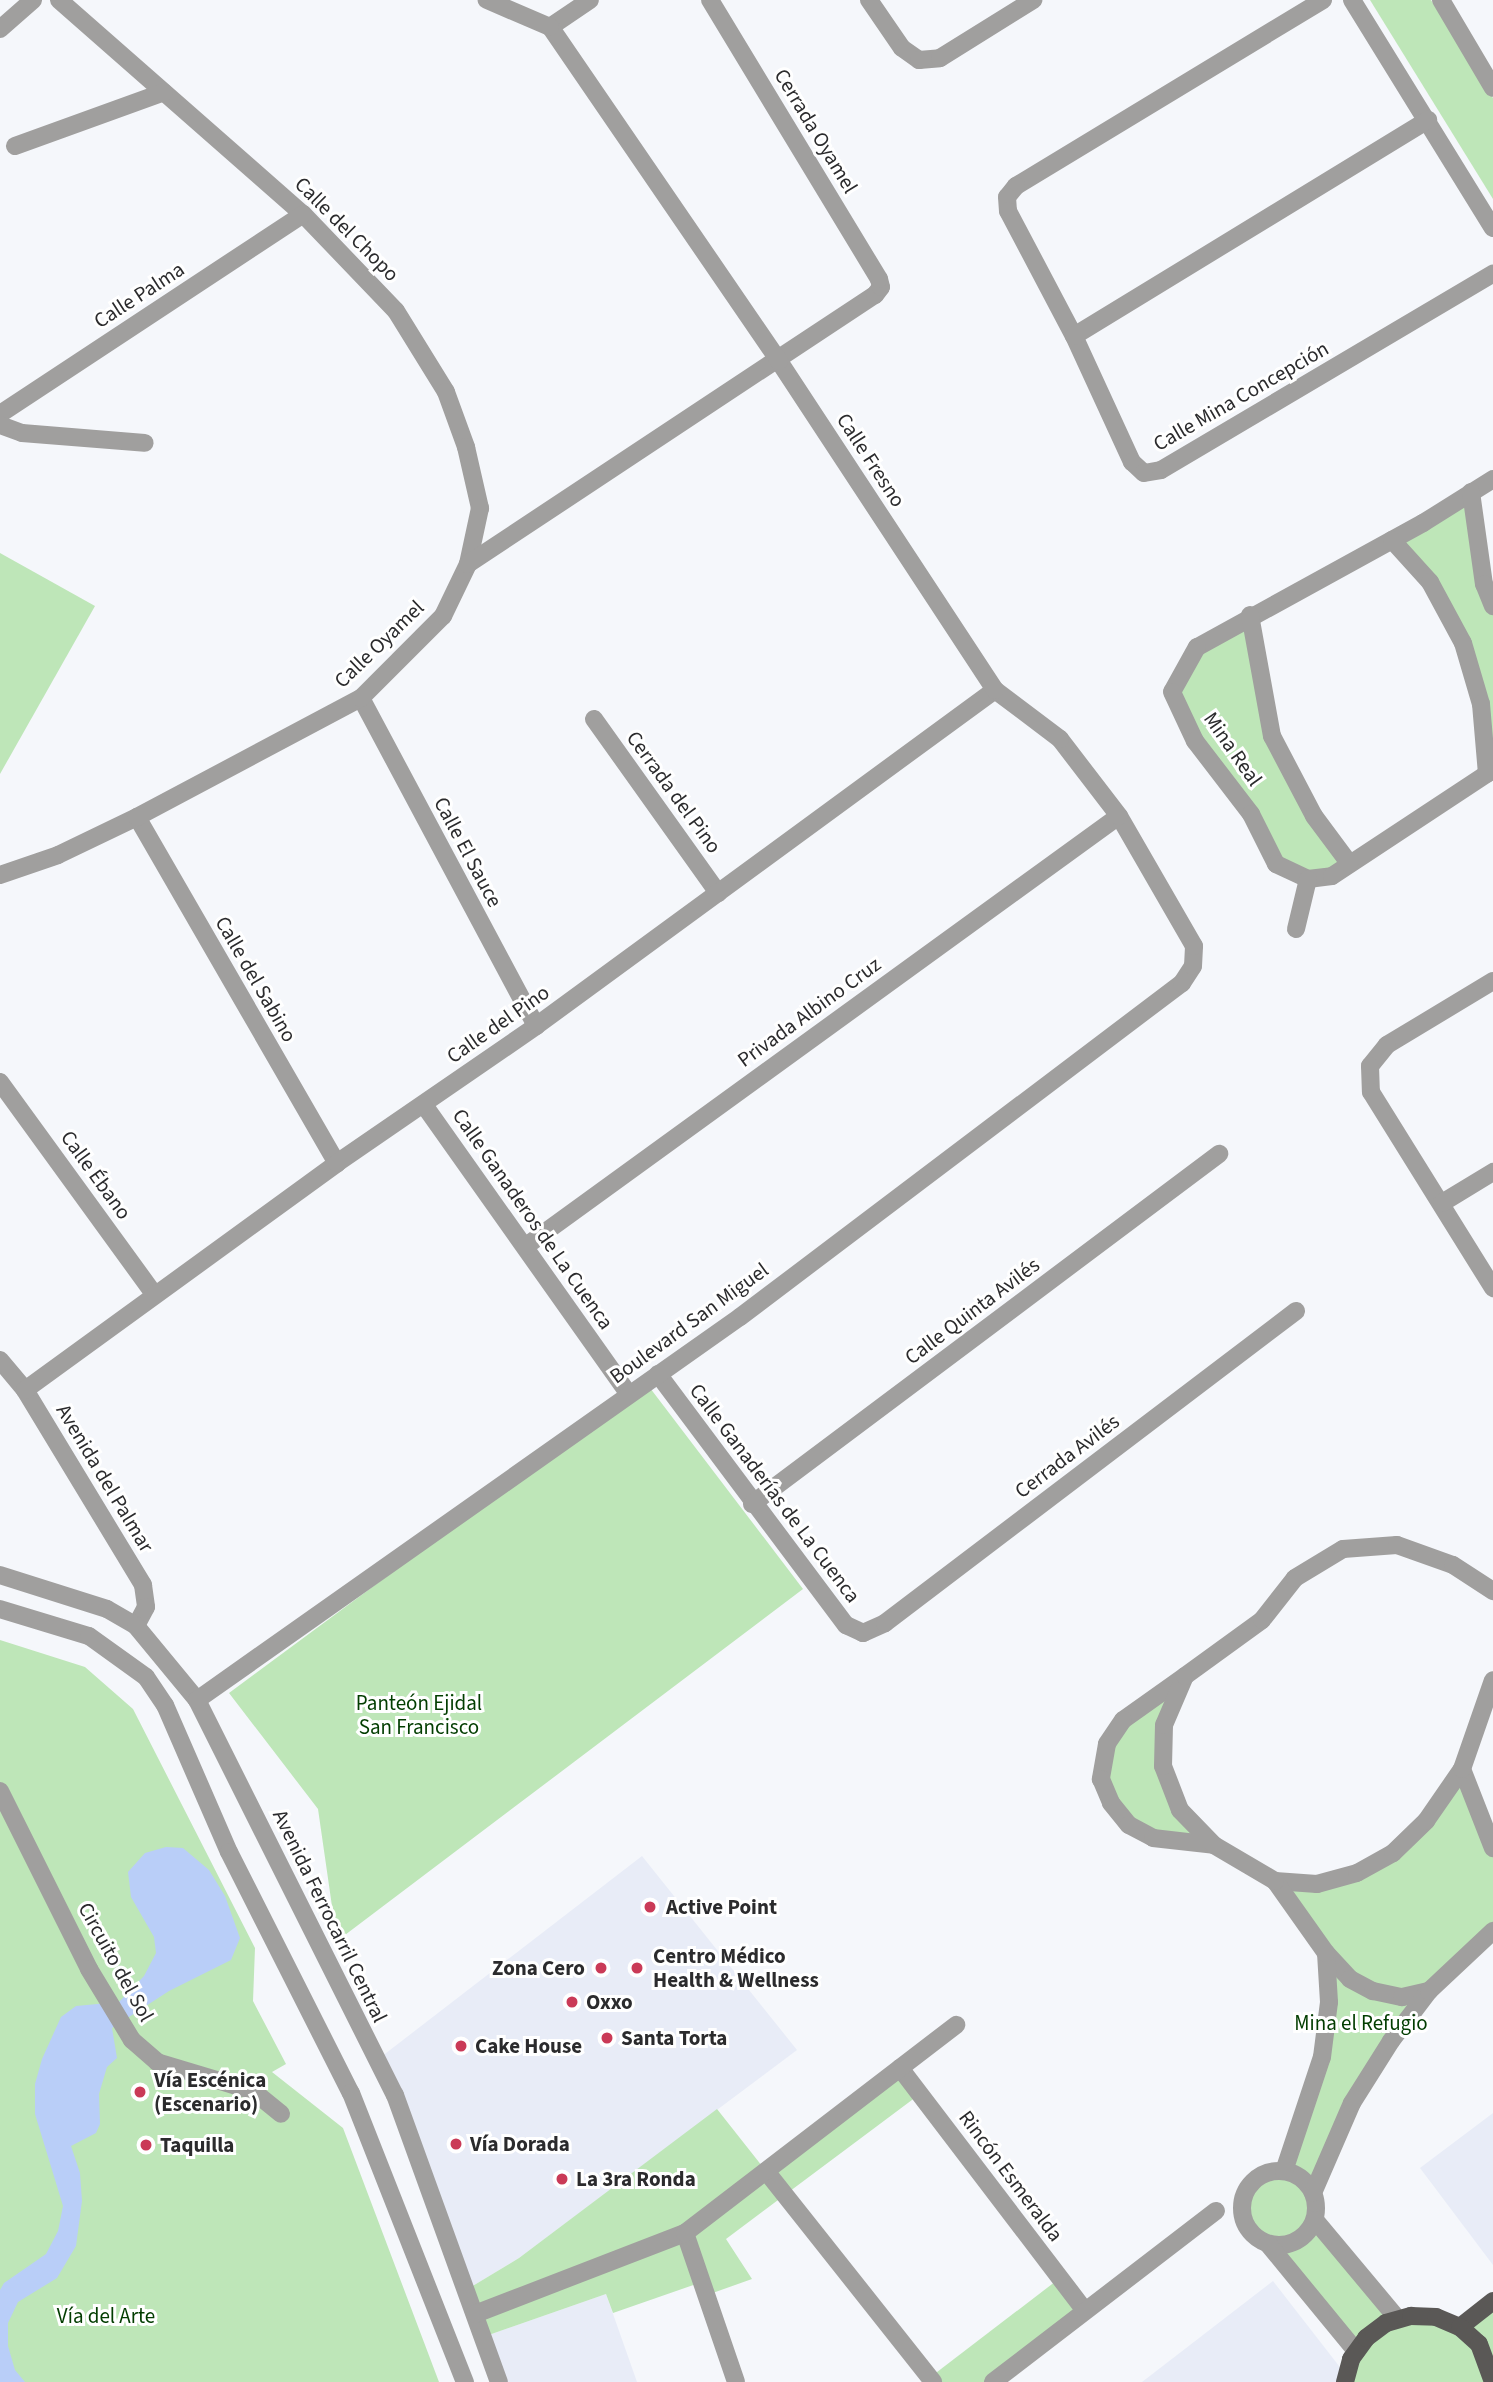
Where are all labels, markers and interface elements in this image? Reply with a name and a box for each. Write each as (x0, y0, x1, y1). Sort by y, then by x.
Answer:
street label: Cerrada Oyamel (769, 64, 863, 198)
street label: Calle del Chopo (290, 172, 404, 286)
street label: Calle Palma (89, 256, 189, 334)
street label: Calle Mina Concepción (1149, 336, 1333, 456)
street label: Calle Fresno (831, 408, 911, 512)
street label: Calle Oyamel (329, 595, 429, 693)
street label: Mina Real (1198, 707, 1268, 791)
street label: Cerrada del Pino (621, 726, 727, 858)
street label: Calle El Sauce (428, 793, 508, 911)
street label: Calle del Sabino (210, 912, 302, 1046)
street label: Privada Albino Cruz (732, 952, 886, 1072)
street label: Calle del Pino (442, 979, 554, 1069)
street label: Calle Ganaderos de La Cuenca (447, 1104, 619, 1334)
street label: Calle Ébano (55, 1126, 137, 1224)
street label: Calle Quinta Avilés (900, 1252, 1044, 1370)
street label: Boulevard San Miguel (605, 1257, 773, 1389)
street label: Calle Ganaderías de La Cuenca (684, 1378, 866, 1608)
street label: Avenida del Palmar (51, 1399, 159, 1557)
street label: Cerrada Avilés (1010, 1409, 1124, 1503)
park label: Panteón Ejidal San Francisco (356, 1690, 482, 1740)
street label: Avenida Ferrocarril Central (267, 1805, 393, 2027)
place label: Active Point (666, 1894, 777, 1920)
marker: Active Point (640, 1897, 660, 1917)
street label: Circuito del Sol (73, 1898, 159, 2026)
place label: Centro Médico Health & Wellness (653, 1943, 819, 1993)
place label: Zona Cero (492, 1955, 585, 1981)
marker: Zona Cero (591, 1958, 611, 1978)
marker: Centro Médico Health & Wellness (627, 1958, 647, 1978)
place label: Oxxo (586, 1989, 633, 2015)
marker: Oxxo (564, 1994, 580, 2010)
park label: Mina el Refugio (1294, 2010, 1428, 2036)
place label: Santa Torta (621, 2025, 727, 2051)
marker: Santa Torta (599, 2030, 615, 2046)
place label: Cake House (475, 2033, 582, 2059)
marker: Cake House (453, 2038, 469, 2054)
place label: Vía Escénica (Escenario) (154, 2067, 266, 2117)
marker: Vía Escénica (Escenario) (132, 2084, 148, 2100)
street label: Rincón Esmeralda (954, 2106, 1068, 2246)
place label: Vía Dorada (470, 2131, 570, 2157)
place label: Taquilla (160, 2132, 234, 2158)
marker: Vía Dorada (448, 2136, 464, 2152)
marker: Taquilla (138, 2137, 154, 2153)
place label: La 3ra Ronda (576, 2166, 696, 2192)
marker: La 3ra Ronda (554, 2171, 570, 2187)
park label: Vía del Arte (57, 2303, 155, 2329)

